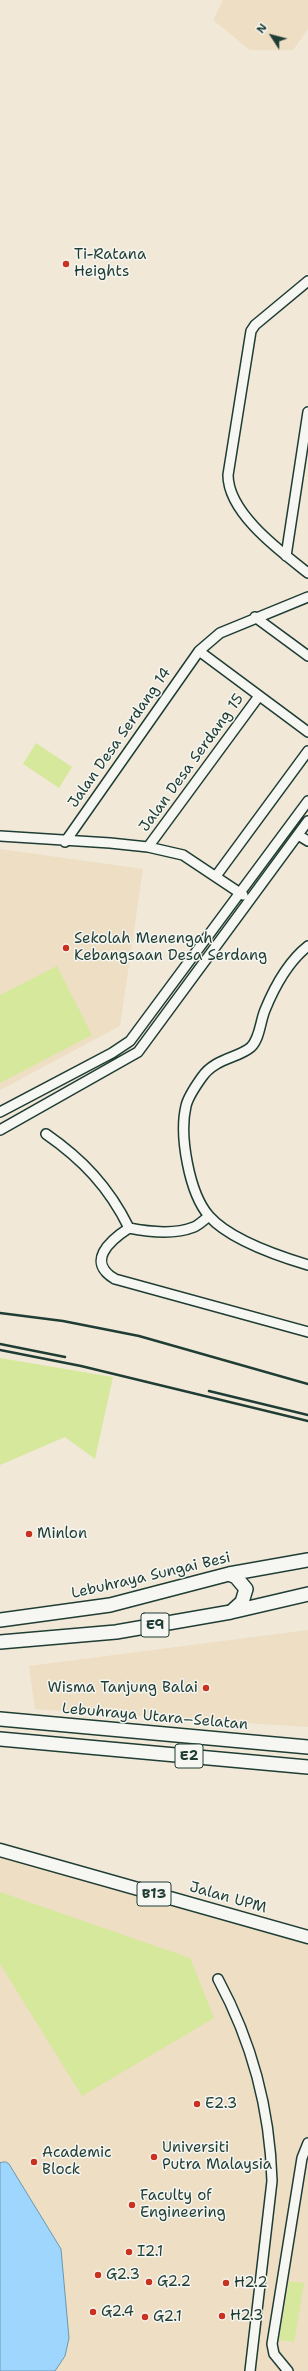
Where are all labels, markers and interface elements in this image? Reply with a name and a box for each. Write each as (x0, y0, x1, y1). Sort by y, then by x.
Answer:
north arrow (252, 16, 292, 56)
text: N (253, 21, 271, 37)
place label: Ti-Ratana Heights (74, 246, 146, 281)
marker: Ti-Ratana Heights (61, 259, 71, 269)
street label: Jalan Desa Serdang 14 (65, 664, 175, 812)
street label: Jalan Desa Serdang 15 (136, 691, 248, 835)
place label: Sekolah Menengah Kebangsaan Desa Serdang (74, 930, 267, 965)
marker: Sekolah Menengah Kebangsaan Desa Serdang (61, 943, 71, 953)
place label: Minlon (37, 1525, 87, 1543)
marker: Minlon (24, 1529, 34, 1539)
street label: Lebuhraya Sungai Besi (70, 1549, 232, 1603)
road number: E9 (141, 1613, 169, 1637)
place label: Wisma Tanjung Balai (47, 1679, 198, 1697)
marker: Wisma Tanjung Balai (201, 1683, 211, 1693)
street label: Lebuhraya Utara–Selatan (61, 1700, 249, 1734)
road number: E2 (175, 1744, 203, 1768)
street label: Jalan UPM (187, 1878, 269, 1918)
road number: B13 (137, 1882, 171, 1906)
place label: E2.3 (205, 2095, 237, 2113)
marker: E2.3 (192, 2099, 202, 2109)
place label: Universiti Putra Malaysia (162, 2139, 272, 2174)
place label: Academic Block (42, 2144, 112, 2179)
marker: Universiti Putra Malaysia (149, 2152, 159, 2162)
marker: Academic Block (29, 2157, 39, 2167)
place label: Faculty of Engineering (140, 2187, 226, 2222)
marker: Faculty of Engineering (127, 2200, 137, 2210)
place label: I2.1 (137, 2243, 163, 2261)
marker: I2.1 (124, 2247, 134, 2257)
place label: G2.3 (106, 2266, 140, 2284)
marker: G2.3 (93, 2270, 103, 2280)
place label: G2.2 (157, 2273, 191, 2291)
place label: H2.2 (234, 2274, 268, 2292)
marker: G2.2 (144, 2277, 154, 2287)
marker: H2.2 (221, 2278, 231, 2288)
place label: G2.4 (101, 2303, 134, 2321)
marker: G2.4 (88, 2307, 98, 2317)
place label: H2.3 (230, 2307, 264, 2325)
place label: G2.1 (153, 2308, 182, 2326)
marker: H2.3 (217, 2311, 227, 2321)
marker: G2.1 (140, 2312, 150, 2322)

